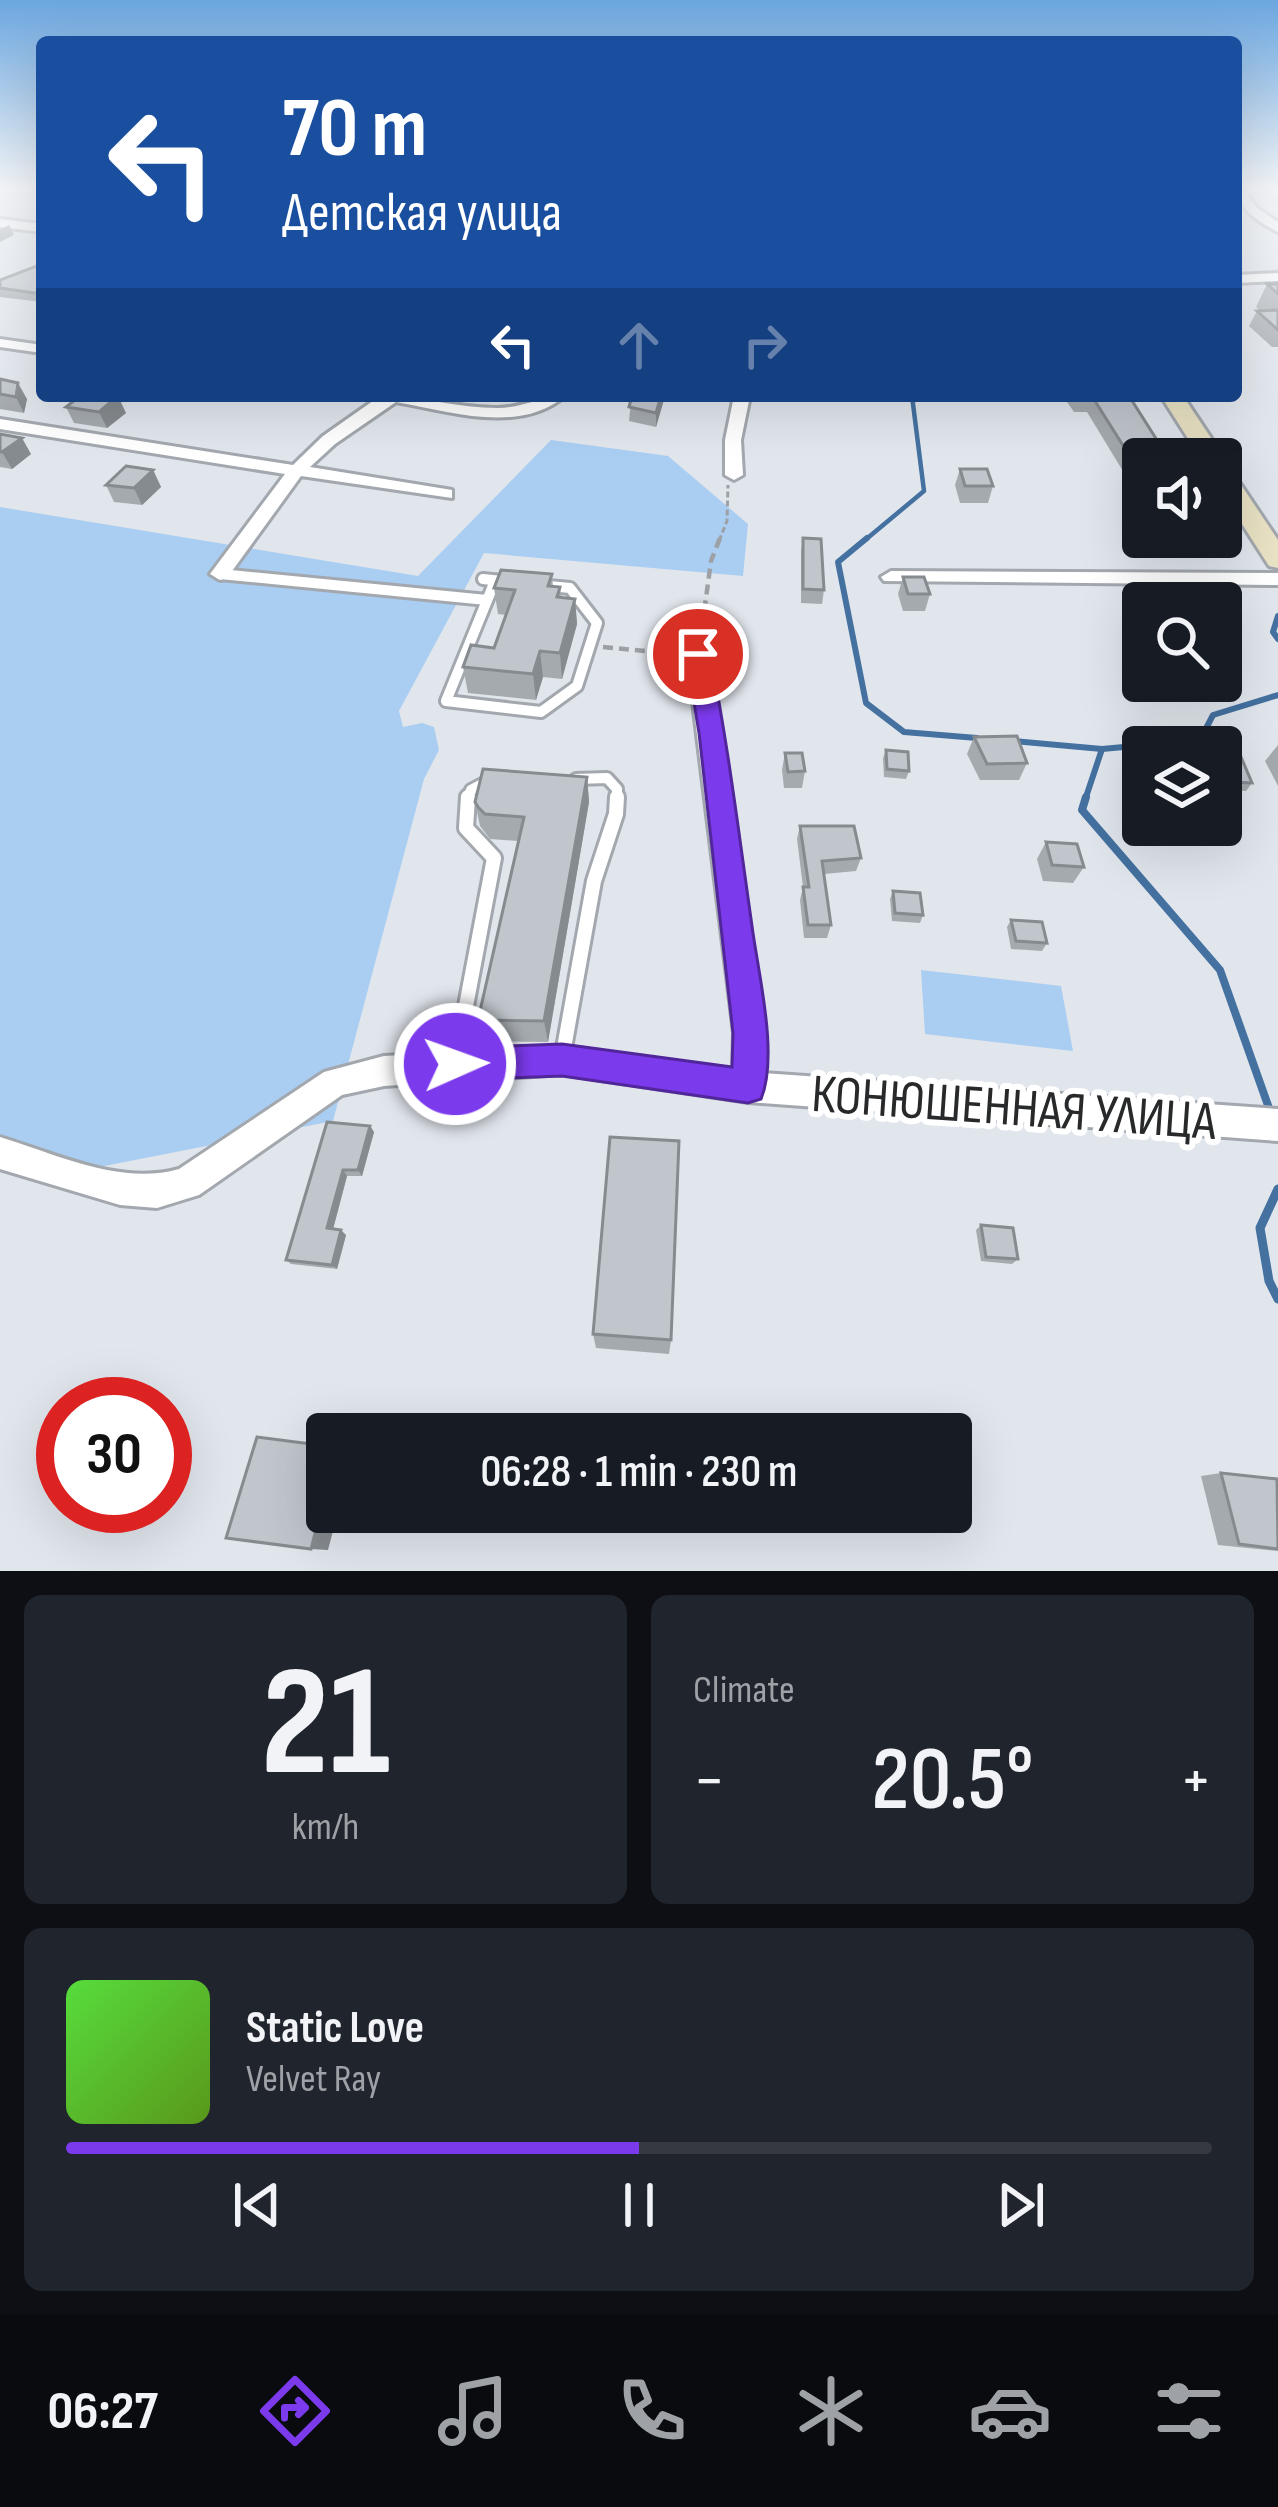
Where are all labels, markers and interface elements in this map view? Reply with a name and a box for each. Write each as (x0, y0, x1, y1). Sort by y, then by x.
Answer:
text: 70 m (282, 79, 427, 180)
icon: left (84, 84, 240, 240)
text: Детская улица (282, 181, 562, 246)
icon: left (480, 312, 546, 378)
icon: ahead (606, 312, 672, 378)
icon: right (732, 312, 798, 378)
map controls (1122, 438, 1242, 846)
button: sound (1122, 438, 1242, 558)
button: search (1122, 582, 1242, 702)
pin (647, 603, 749, 705)
icon: arrive (665, 621, 731, 687)
button: layers (1122, 726, 1242, 846)
position arrow (392, 1001, 518, 1127)
street label: КОНЮШЕННАЯ УЛИЦА (809, 1062, 1219, 1155)
speed limit sign: 30 (36, 1377, 192, 1533)
text: 06:28 · 1 min · 230 m (481, 1445, 797, 1500)
text: 21 (261, 1632, 390, 1819)
text: Climate (693, 1667, 795, 1714)
text: 20.5° (871, 1727, 1034, 1835)
text: − (693, 1742, 725, 1821)
text: + (1180, 1742, 1212, 1821)
text: km/h (292, 1804, 359, 1851)
text: Static Love (246, 2001, 424, 2056)
text: Velvet Ray (246, 2056, 381, 2103)
icon: previous (224, 2172, 290, 2238)
icon: pause (606, 2172, 672, 2238)
icon: next (988, 2172, 1054, 2238)
icon: directions (253, 2369, 337, 2453)
icon: music (431, 2369, 515, 2453)
icon: phone (610, 2369, 694, 2453)
icon: climate (789, 2369, 873, 2453)
icon: car (968, 2369, 1052, 2453)
icon: filters (1147, 2369, 1231, 2453)
text: 06:27 (47, 2379, 158, 2444)

